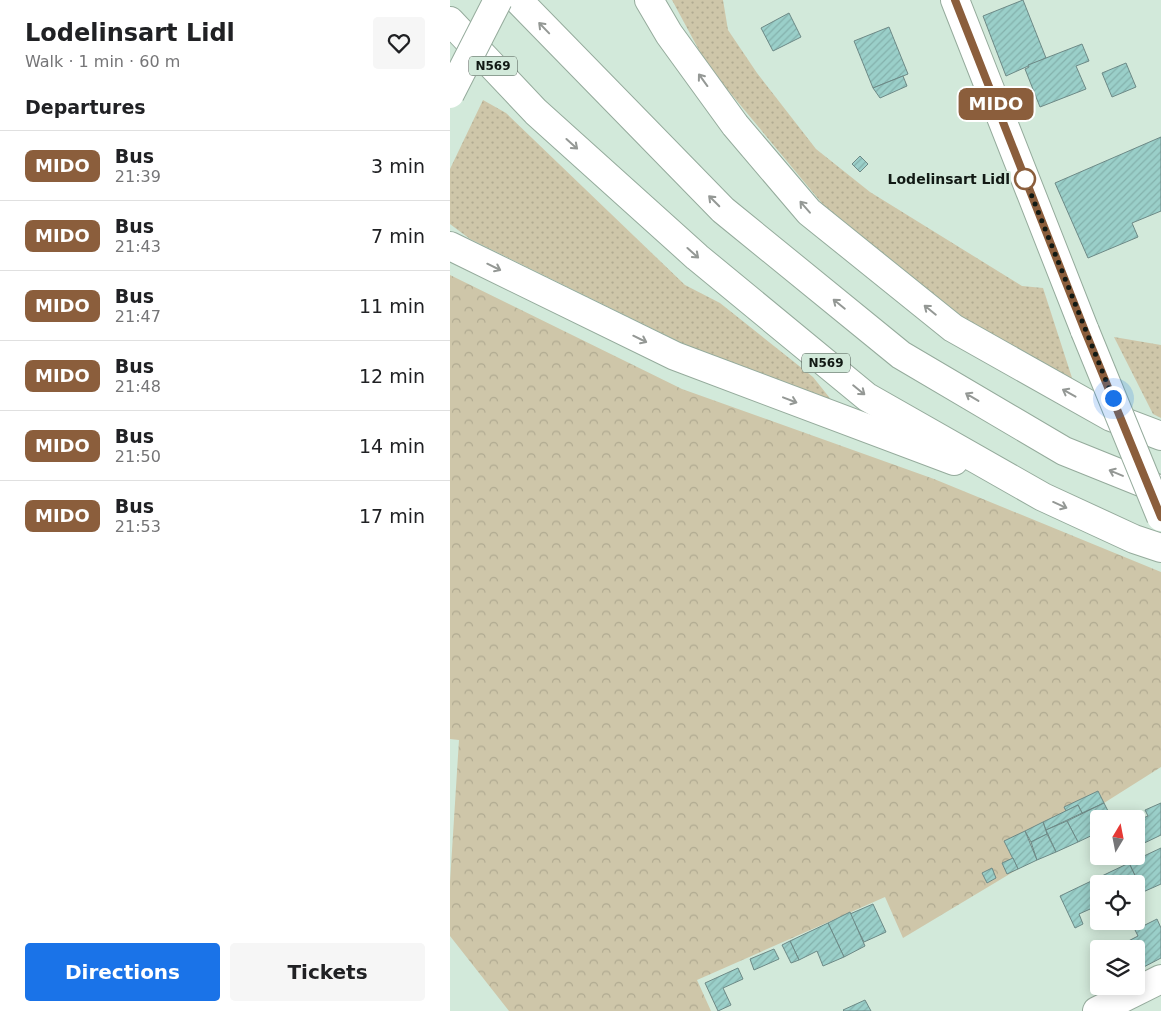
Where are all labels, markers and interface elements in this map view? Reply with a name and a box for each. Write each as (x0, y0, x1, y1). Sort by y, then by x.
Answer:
button: heart (373, 17, 425, 69)
text: Lodelinsart Lidl (25, 19, 235, 47)
one-way arrow (538, 21, 550, 34)
text: Walk · 1 min · 60 m (25, 52, 180, 71)
road number: N569 (469, 56, 517, 76)
one-way arrow (698, 74, 708, 88)
line badge: MIDO (961, 88, 1031, 120)
text: MIDO (969, 93, 1023, 114)
text: Departures (25, 96, 146, 118)
one-way arrow (566, 138, 579, 150)
text: Bus (115, 145, 154, 167)
text: MIDO (35, 155, 90, 176)
text: 3 min (371, 155, 425, 177)
text: 21:39 (115, 167, 161, 186)
marker: Lodelinsart Lidl (1014, 168, 1036, 190)
place label: Lodelinsart Lidl (888, 171, 1010, 187)
one-way arrow (709, 195, 721, 207)
one-way arrow (799, 200, 811, 213)
text: Bus (115, 215, 154, 237)
text: MIDO (35, 225, 90, 246)
text: 7 min (371, 225, 425, 247)
text: 21:43 (115, 237, 161, 256)
one-way arrow (686, 247, 699, 259)
one-way arrow (486, 263, 501, 272)
text: Bus (115, 285, 154, 307)
text: MIDO (35, 295, 90, 316)
text: 11 min (359, 295, 425, 317)
one-way arrow (833, 299, 846, 310)
one-way arrow (924, 304, 937, 315)
text: 21:47 (115, 307, 161, 326)
one-way arrow (632, 335, 647, 344)
road number: N569 (802, 353, 850, 372)
text: Bus (115, 355, 154, 377)
text: MIDO (35, 365, 90, 386)
text: 12 min (359, 365, 425, 387)
text: 21:48 (115, 377, 161, 396)
one-way arrow (852, 384, 865, 395)
your location (1101, 386, 1126, 411)
one-way arrow (1063, 388, 1077, 398)
one-way arrow (965, 392, 980, 402)
one-way arrow (782, 396, 797, 405)
text: Bus (115, 425, 154, 447)
text: MIDO (35, 435, 90, 456)
text: 14 min (359, 435, 425, 457)
text: 21:50 (115, 447, 161, 466)
one-way arrow (1109, 467, 1124, 477)
text: Bus (115, 495, 154, 517)
one-way arrow (1052, 501, 1067, 511)
text: MIDO (35, 505, 90, 526)
text: 17 min (359, 505, 425, 527)
text: 21:53 (115, 517, 161, 536)
north arrow (1090, 810, 1145, 865)
map controls (1090, 810, 1145, 995)
button: locate (1090, 875, 1145, 930)
button: layers (1090, 940, 1145, 995)
button: Directions (25, 943, 220, 1001)
button: Tickets (230, 943, 425, 1001)

